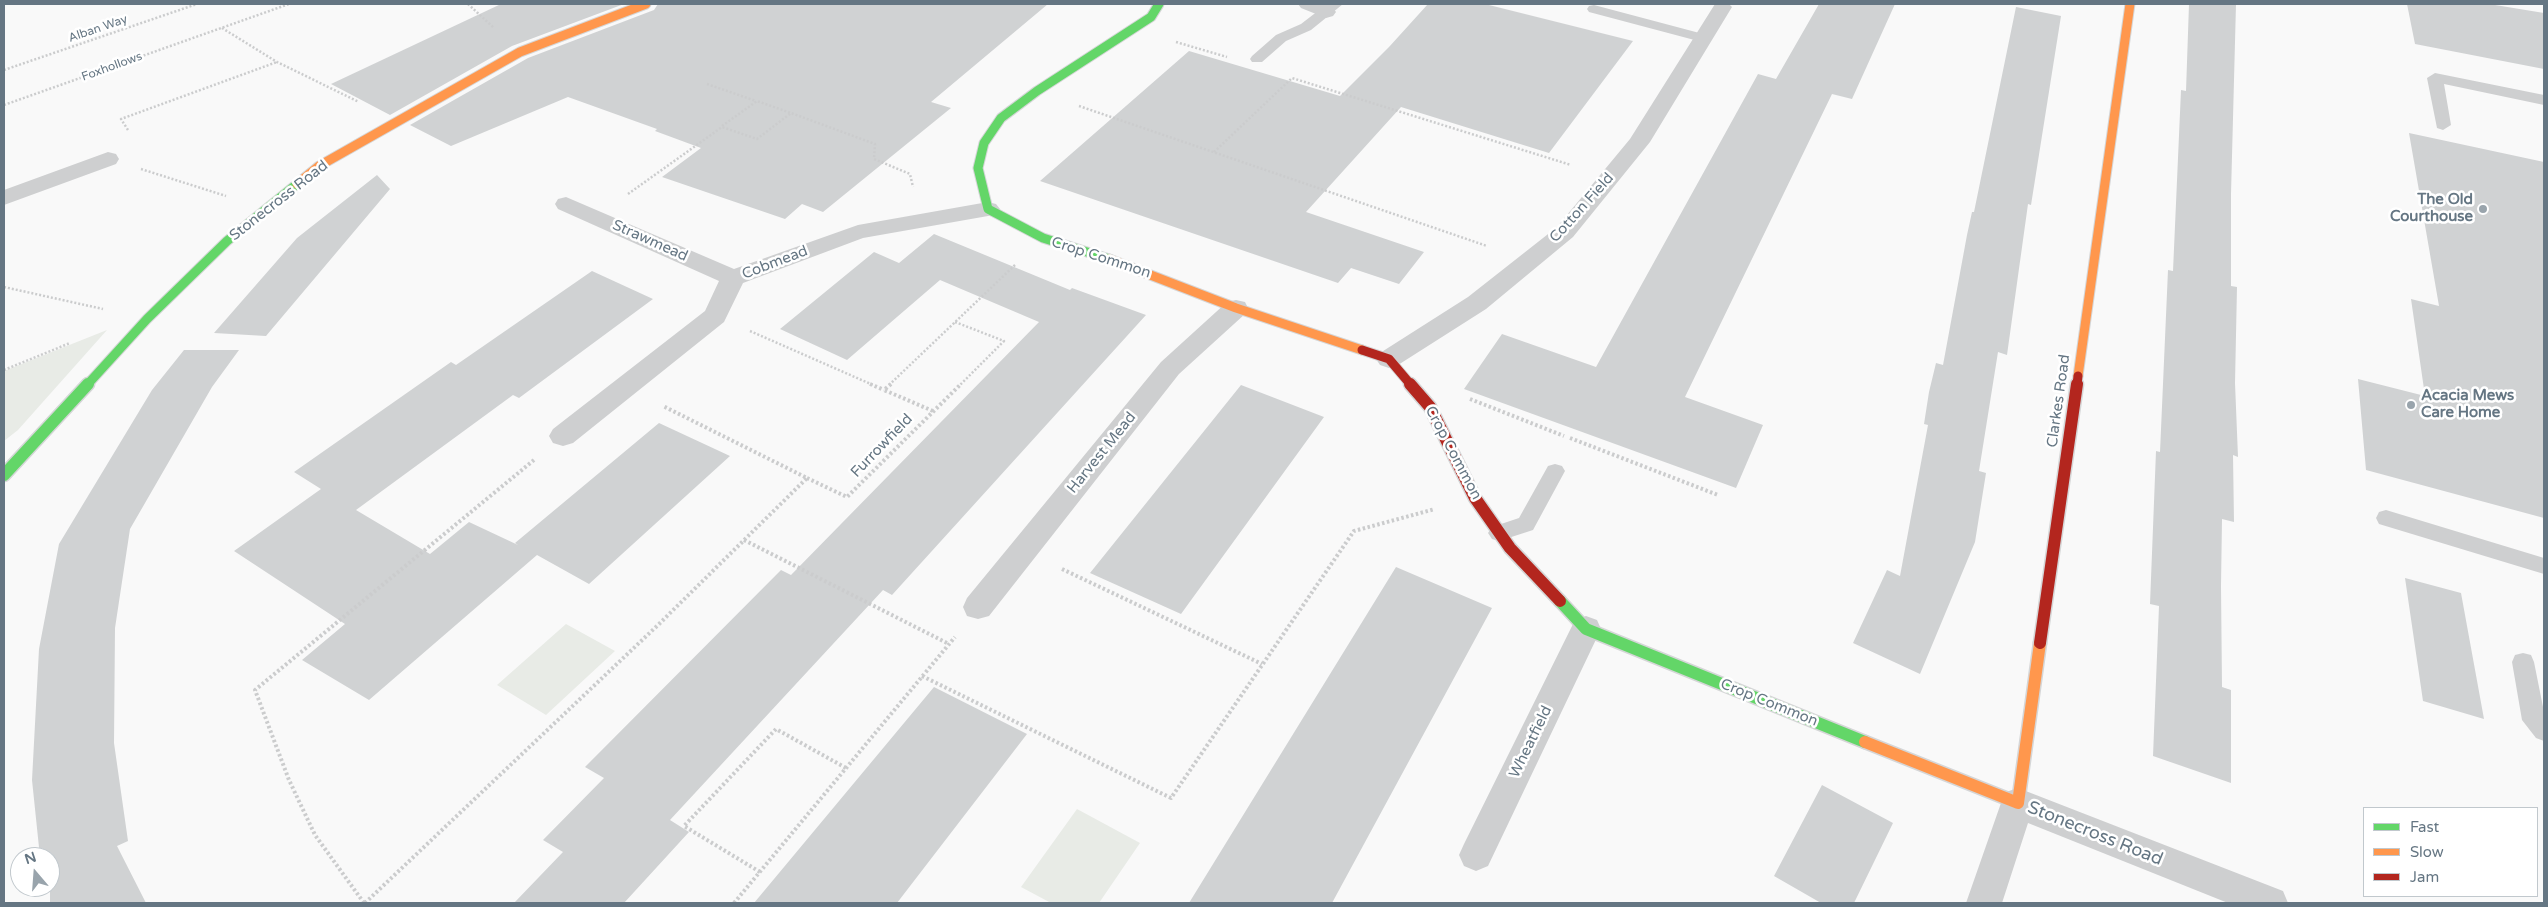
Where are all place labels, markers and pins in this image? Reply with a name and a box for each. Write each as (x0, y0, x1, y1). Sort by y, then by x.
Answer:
place label: The Old Courthouse (2390, 191, 2473, 226)
marker: The Old Courthouse (2477, 203, 2489, 215)
place label: Acacia Mews Care Home (2421, 387, 2514, 422)
marker: Acacia Mews Care Home (2405, 399, 2417, 411)

